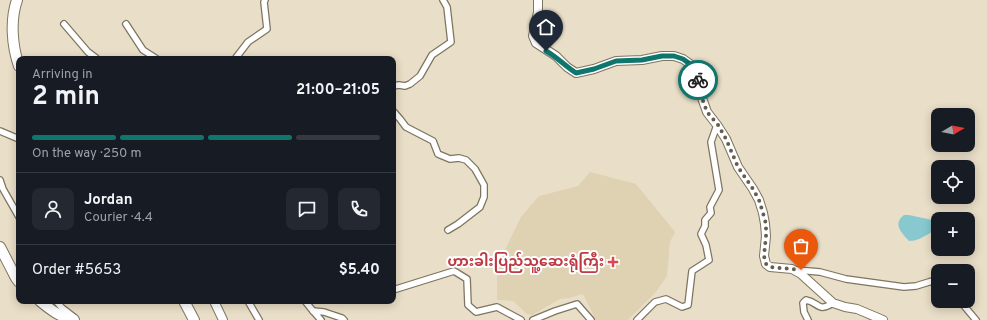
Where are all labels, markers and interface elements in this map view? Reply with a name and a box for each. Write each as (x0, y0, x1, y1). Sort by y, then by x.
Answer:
pin (529, 10, 563, 51)
icon: home (535, 16, 557, 38)
courier (678, 60, 718, 100)
text: Arriving in (32, 67, 93, 83)
icon: bike (687, 69, 709, 91)
text: 2 min (32, 81, 100, 114)
text: 21:00–21:05 (296, 81, 380, 100)
north arrow (931, 108, 975, 152)
map controls (931, 108, 975, 308)
text: On the way · 250 m (32, 146, 142, 162)
button: locate (931, 160, 975, 204)
button: person (32, 188, 74, 230)
button: chat (286, 188, 328, 230)
button: phone (338, 188, 380, 230)
text: Jordan (84, 191, 133, 210)
text: Courier · 4.4 (84, 210, 153, 226)
button: + (931, 212, 975, 256)
pin (784, 229, 818, 270)
icon: bag (790, 235, 812, 257)
place label: ဟားခါးပြည်သူ့ဆေးရုံကြီး (448, 251, 604, 273)
marker: ဟားခါးပြည်သူ့ဆေးရုံကြီး (607, 256, 619, 268)
text: Order #5653 (32, 261, 121, 280)
text: $5.40 (339, 261, 380, 280)
button: − (931, 264, 975, 308)

